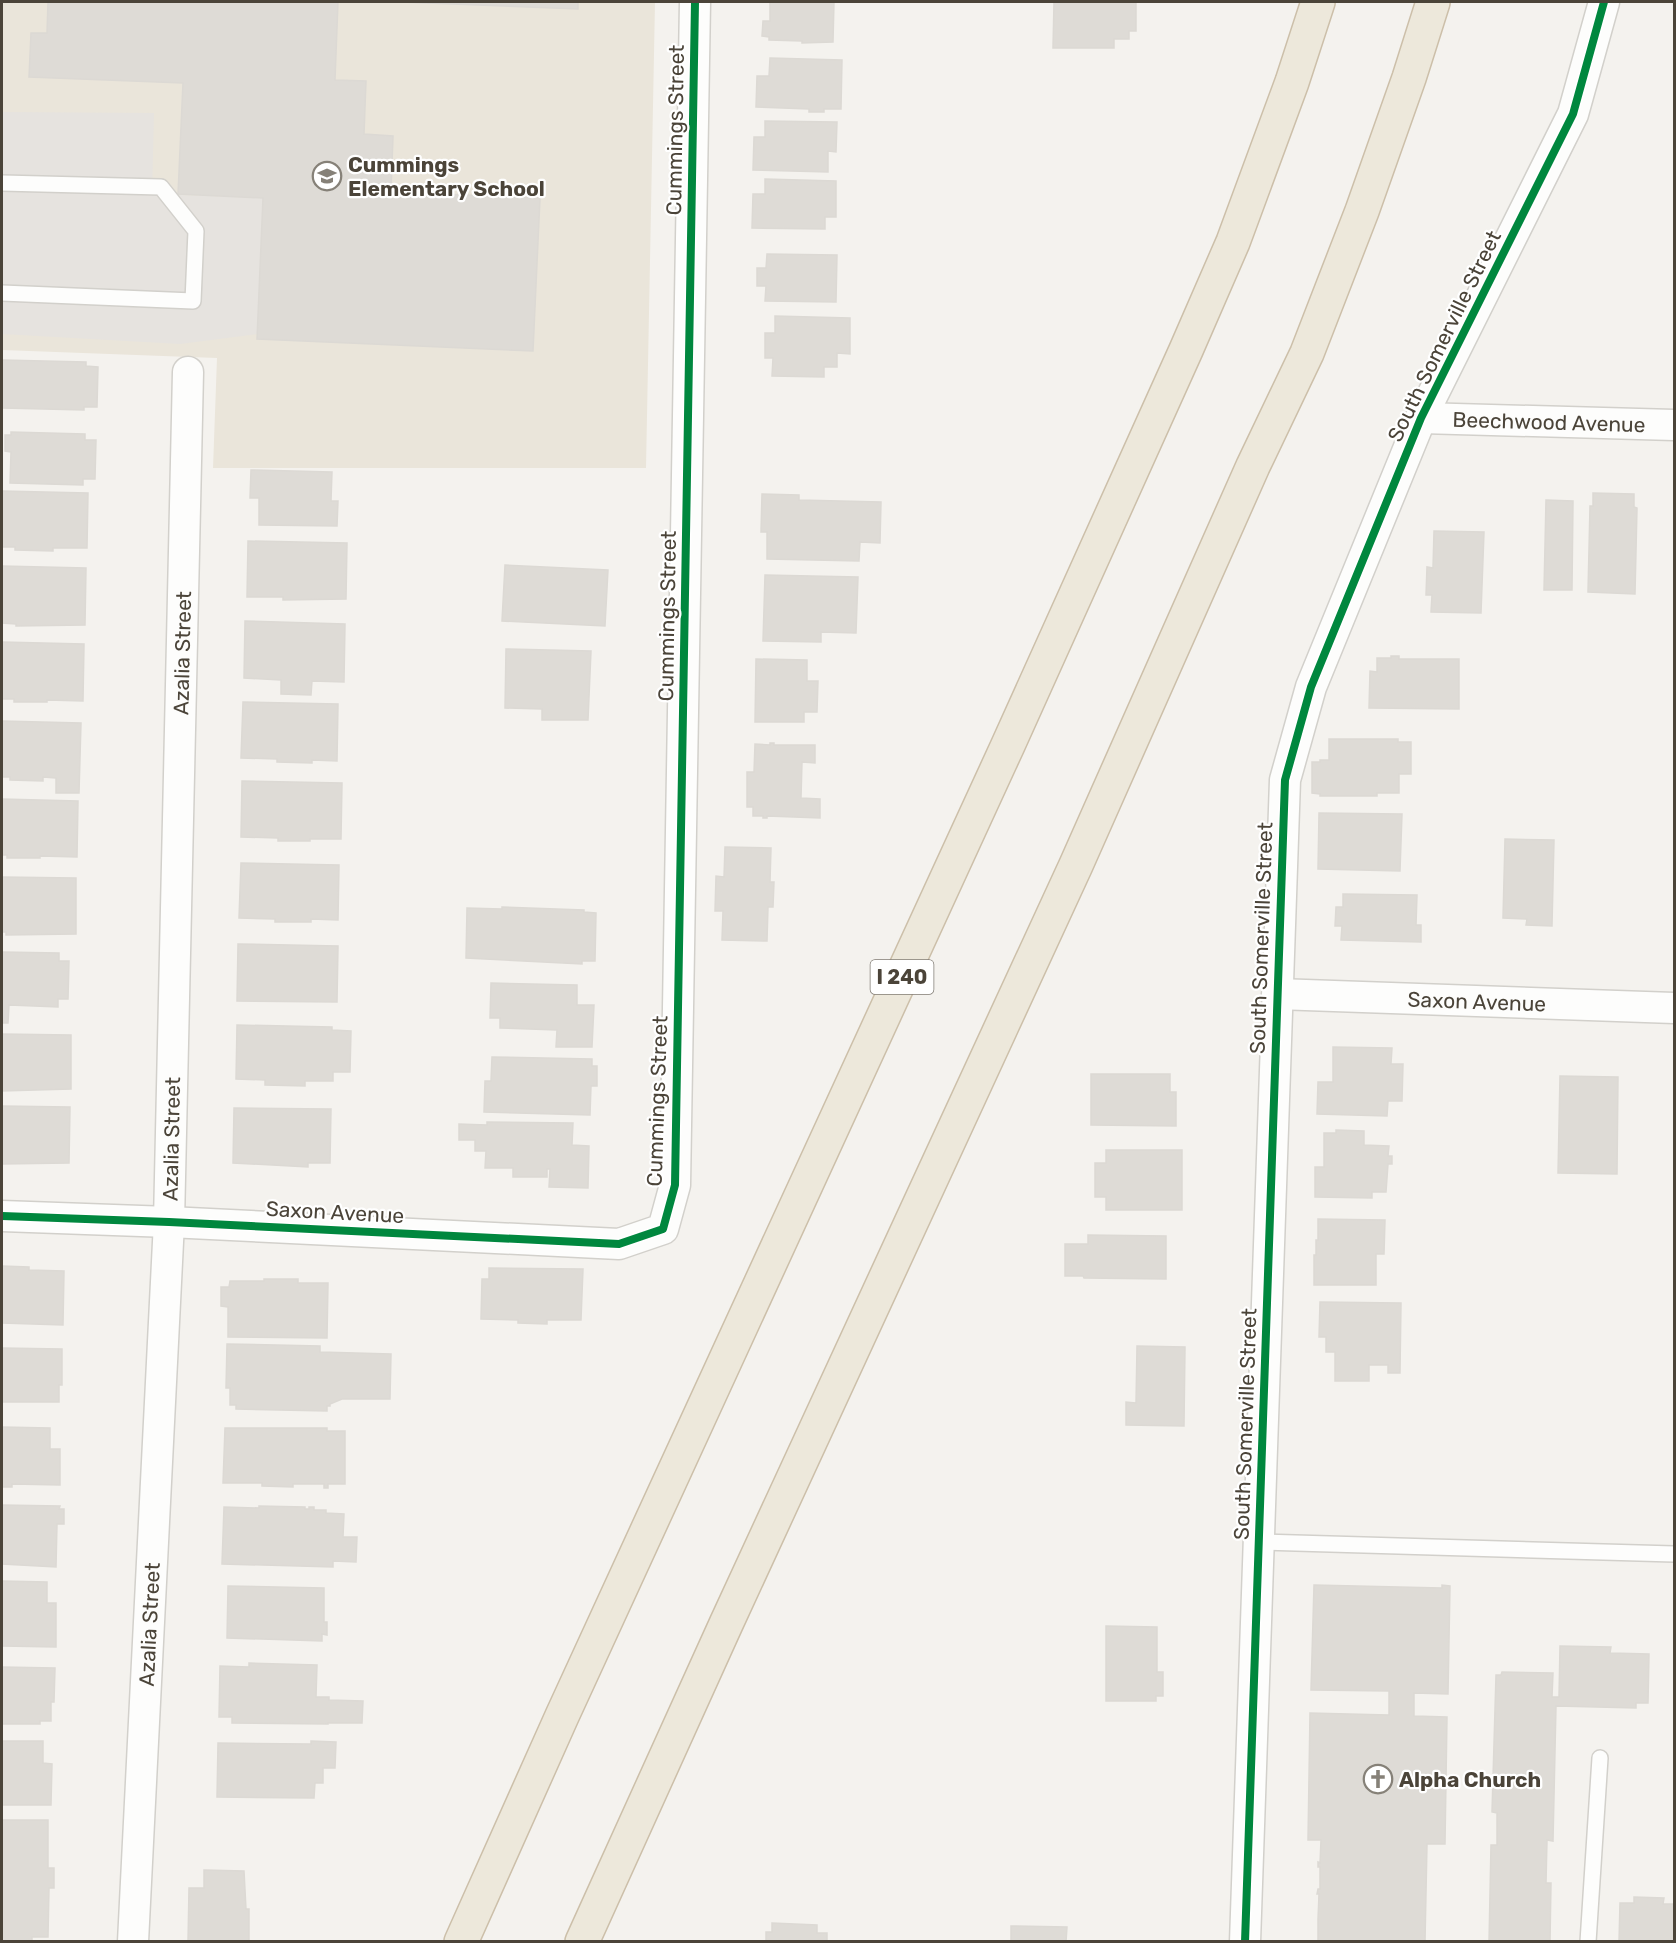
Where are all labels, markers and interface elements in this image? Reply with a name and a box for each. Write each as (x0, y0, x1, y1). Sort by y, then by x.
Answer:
street label: Cummings Street (661, 44, 689, 216)
place label: Cummings Elementary School (348, 152, 545, 201)
school or university icon: Cummings Elementary School (311, 160, 343, 192)
street label: South Somerville Street (1382, 226, 1506, 446)
street label: Beechwood Avenue (1452, 406, 1646, 437)
street label: Cummings Street (653, 530, 681, 702)
street label: Azalia Street (168, 591, 196, 715)
street label: South Somerville Street (1244, 822, 1278, 1054)
road number: I 240 (870, 960, 934, 994)
street label: Saxon Avenue (1407, 986, 1547, 1016)
street label: Cummings Street (642, 1015, 672, 1187)
street label: Azalia Street (157, 1077, 185, 1201)
street label: Saxon Avenue (265, 1196, 405, 1228)
street label: South Somerville Street (1228, 1308, 1262, 1540)
street label: Azalia Street (133, 1562, 164, 1687)
church icon: Alpha Church (1362, 1763, 1394, 1795)
place label: Alpha Church (1399, 1767, 1541, 1792)

